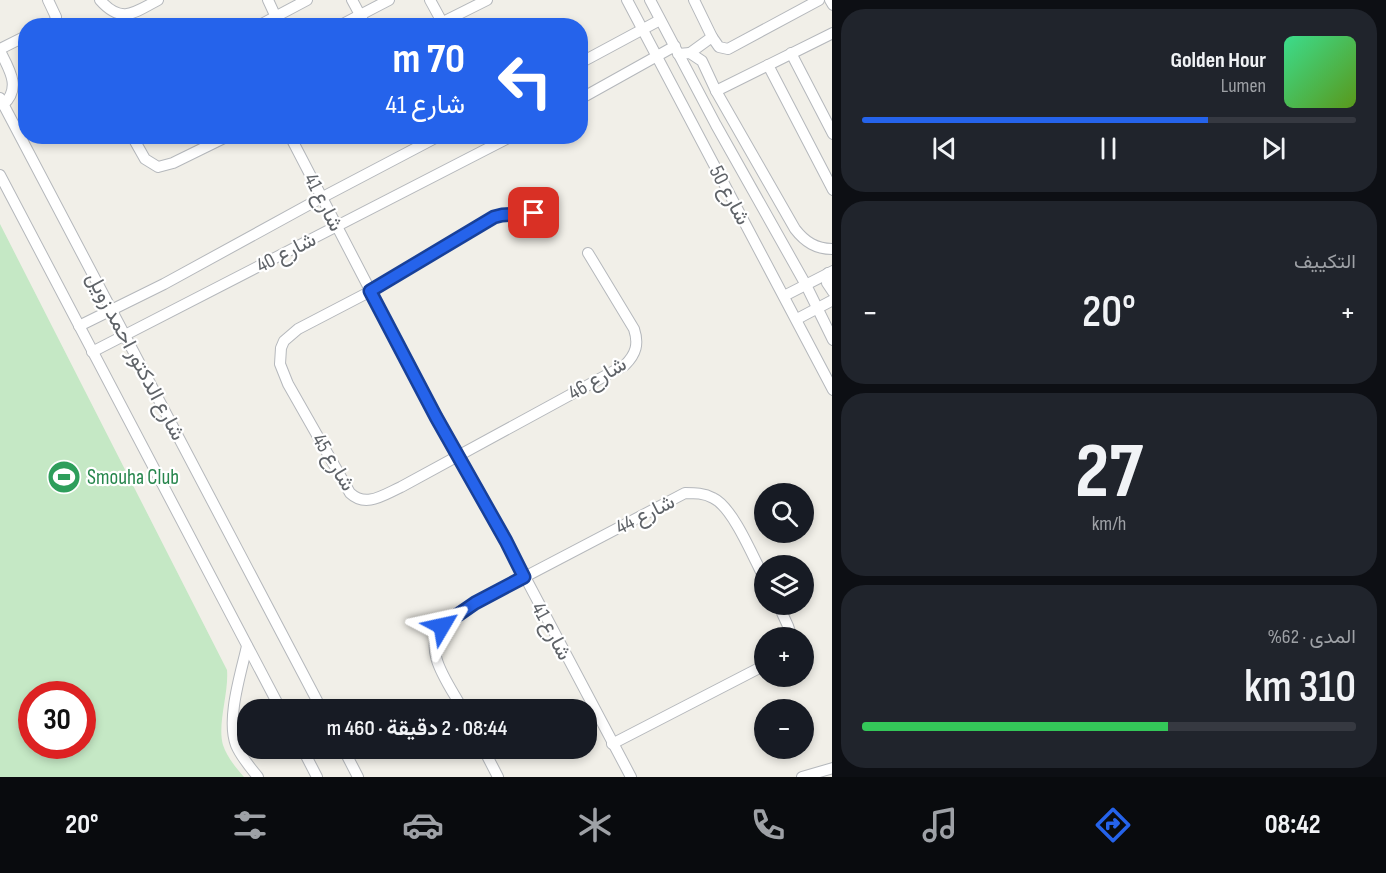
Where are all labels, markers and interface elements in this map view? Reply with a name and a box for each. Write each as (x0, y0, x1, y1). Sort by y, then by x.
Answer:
text: 70 m (392, 34, 465, 85)
icon: left (486, 42, 564, 120)
text: Golden Hour (1170, 47, 1266, 74)
text: Lumen (1221, 74, 1266, 98)
text: شارع 41 (386, 89, 465, 121)
icon: previous (928, 132, 961, 165)
icon: pause (1092, 132, 1125, 165)
icon: next (1257, 132, 1290, 165)
street label: شارع 50 (703, 161, 755, 230)
street label: شارع 41 (298, 169, 349, 236)
pin (508, 187, 559, 238)
icon: arrive (517, 196, 550, 229)
street label: شارع 40 (252, 227, 321, 279)
text: التكييف (1294, 250, 1356, 274)
street label: شارع الدكتور احمد زويل (80, 268, 191, 445)
text: 20° (1082, 285, 1136, 340)
text: − (862, 293, 878, 333)
text: + (1340, 293, 1356, 333)
street label: شارع 46 (564, 351, 631, 406)
text: 27 (1075, 426, 1143, 519)
street label: شارع 45 (306, 429, 360, 496)
sports icon: Smouha Club (46, 459, 82, 495)
place label: Smouha Club (87, 465, 179, 490)
map controls (754, 483, 814, 759)
button: search (754, 483, 814, 543)
street label: شارع 44 (611, 489, 680, 541)
text: km/h (1092, 512, 1126, 536)
button: layers (754, 555, 814, 615)
position arrow (410, 594, 474, 658)
street label: شارع 41 (525, 598, 577, 665)
text: المدى · 62% (1267, 625, 1356, 649)
button: + (754, 627, 814, 687)
text: 310 km (1244, 660, 1356, 715)
speed limit sign: 30 (18, 681, 96, 759)
button: − (754, 699, 814, 759)
text: 08:44 · 2 دقيقة · 460 m (327, 715, 507, 742)
icon: filters (229, 804, 271, 846)
icon: car (402, 804, 444, 846)
icon: climate (574, 804, 616, 846)
icon: phone (747, 804, 789, 846)
icon: music (919, 804, 961, 846)
icon: directions (1092, 804, 1134, 846)
text: 20° (65, 809, 98, 841)
text: 08:42 (1265, 809, 1321, 841)

